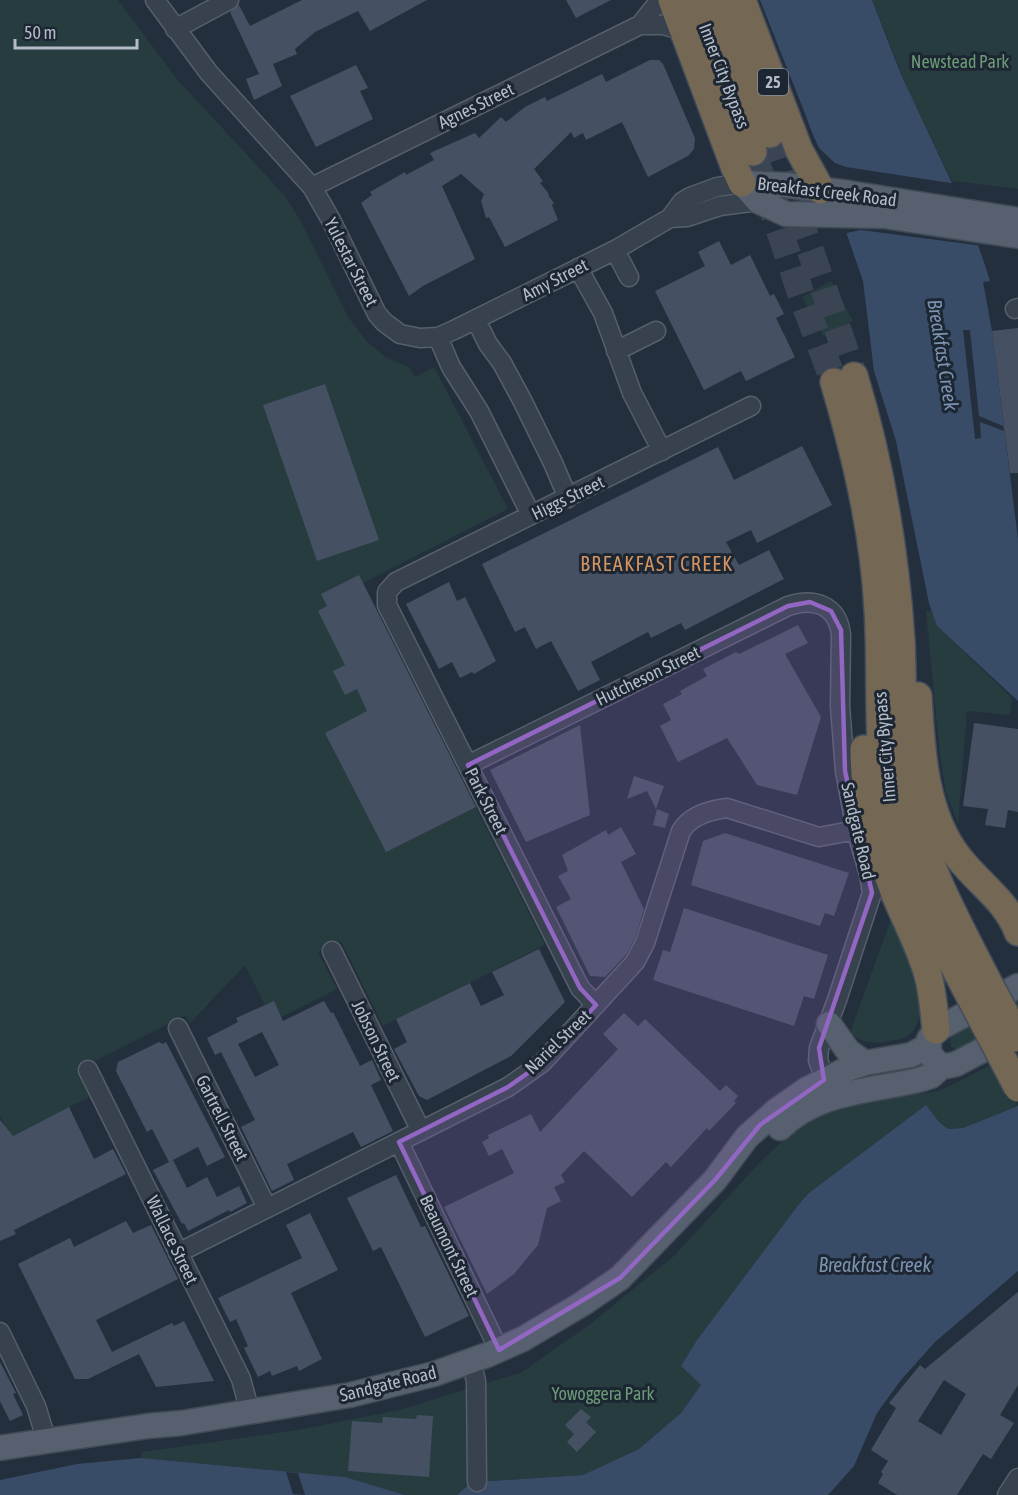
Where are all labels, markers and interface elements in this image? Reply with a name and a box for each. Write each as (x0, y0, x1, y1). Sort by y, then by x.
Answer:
scale bar (15, 12, 136, 50)
street label: Inner City Bypass (695, 20, 754, 131)
text: 50 m (24, 22, 56, 43)
park label: Newstead Park (911, 51, 1009, 72)
road number: 25 (758, 69, 788, 95)
street label: Agnes Street (434, 78, 517, 133)
street label: Breakfast Creek Road (756, 173, 898, 210)
street label: Yulestar Street (320, 214, 383, 310)
street label: Amy Street (518, 254, 591, 305)
water label: Breakfast Creek (923, 297, 964, 413)
street label: Higgs Street (528, 471, 607, 524)
district label: BREAKFAST CREEK (580, 552, 734, 575)
street label: Hutcheson Street (592, 641, 703, 710)
street label: Inner City Bypass (869, 691, 900, 803)
street label: Park Street (461, 764, 512, 838)
street label: Sandgate Road (837, 780, 880, 881)
street label: Jobson Street (348, 997, 405, 1085)
street label: Nariel Street (520, 1005, 595, 1078)
street label: Gartrell Street (192, 1071, 253, 1164)
street label: Beaumont Street (416, 1191, 483, 1300)
street label: Wallace Street (142, 1192, 203, 1287)
water label: Breakfast Creek (819, 1253, 932, 1276)
street label: Sandgate Road (337, 1361, 438, 1406)
park label: Yowoggera Park (551, 1383, 655, 1404)

